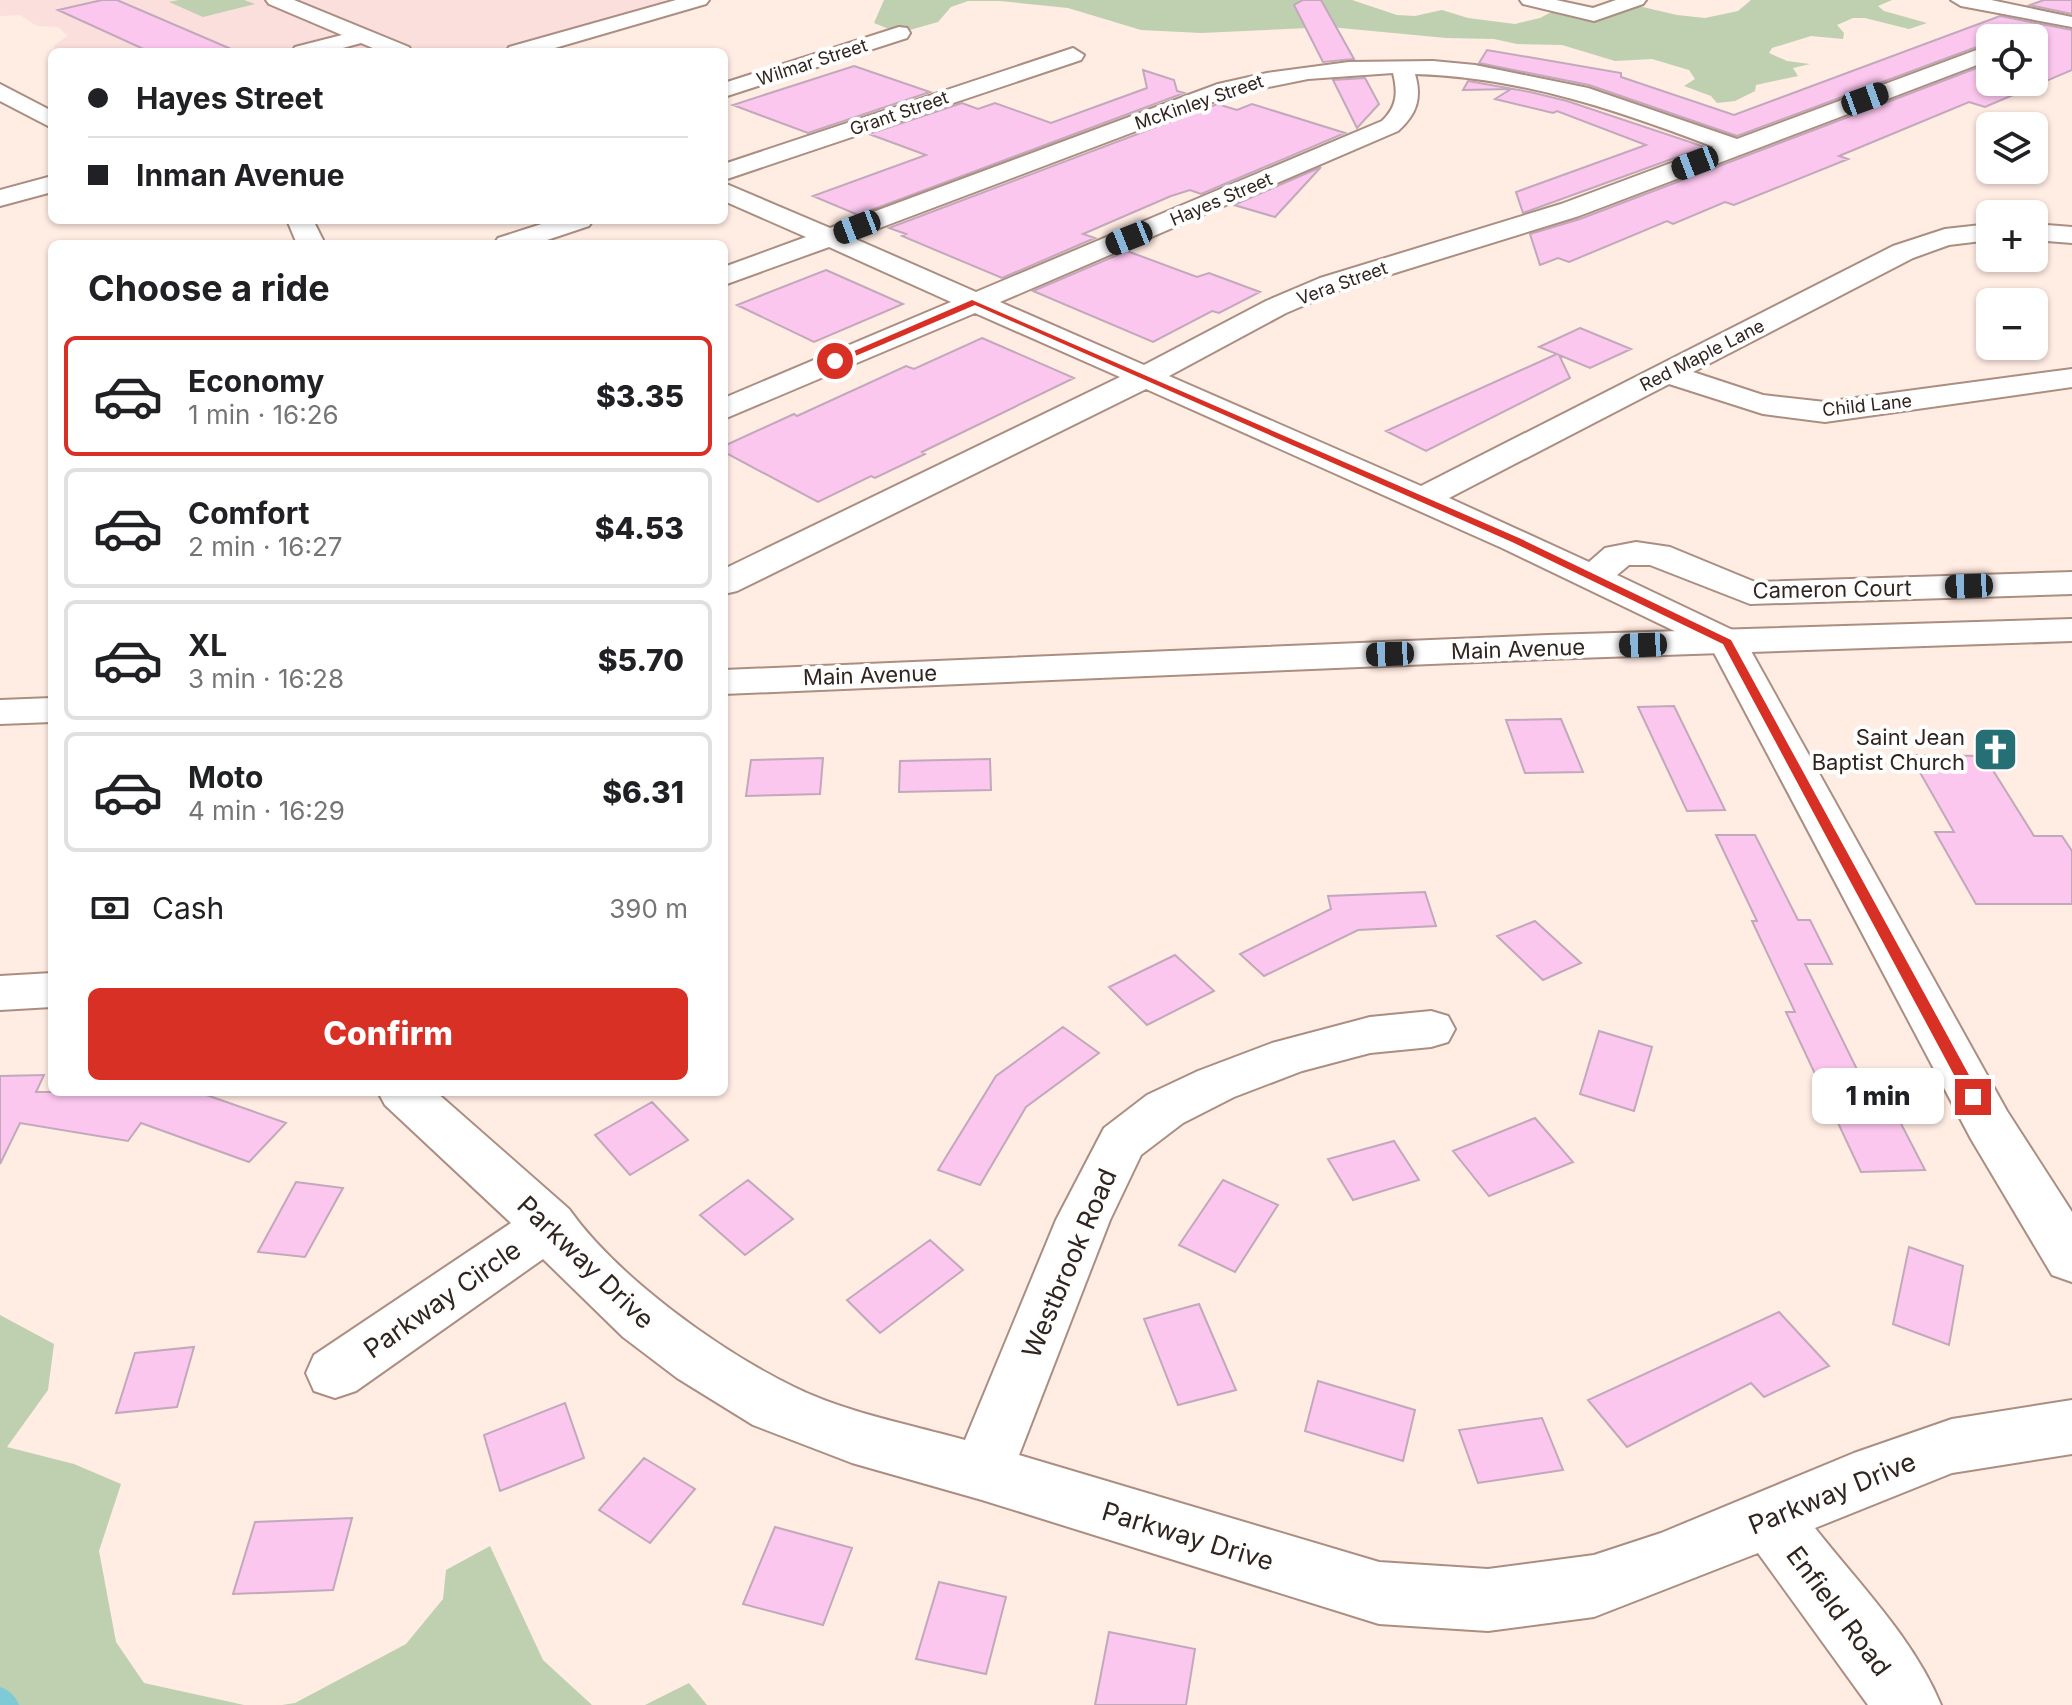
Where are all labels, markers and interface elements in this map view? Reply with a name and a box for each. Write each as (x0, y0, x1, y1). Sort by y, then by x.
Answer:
map controls (1976, 24, 2048, 360)
button: locate (1976, 24, 2048, 96)
street label: Wilmar Street (754, 34, 870, 90)
street label: McKinley Street (1132, 70, 1266, 134)
text: Hayes Street (136, 80, 323, 116)
car (1838, 80, 1892, 118)
street label: Grant Street (847, 86, 951, 140)
button: layers (1976, 112, 2048, 184)
car (1668, 143, 1722, 183)
text: Inman Avenue (136, 157, 345, 193)
street label: Hayes Street (1167, 168, 1275, 230)
button: + (1976, 200, 2048, 272)
car (830, 207, 884, 247)
car (1102, 218, 1156, 258)
street label: Vera Street (1294, 257, 1390, 309)
text: Choose a ride (88, 266, 330, 310)
button: − (1976, 288, 2048, 360)
street label: Red Maple Lane (1636, 315, 1768, 395)
route start (817, 343, 853, 379)
icon: car (92, 360, 164, 432)
text: Economy (188, 363, 324, 399)
text: $3.35 (596, 378, 684, 414)
street label: Child Lane (1821, 390, 1913, 420)
text: 1 min · 16:26 (188, 399, 339, 430)
icon: car (92, 492, 164, 564)
text: Comfort (188, 495, 309, 531)
text: $4.53 (595, 510, 684, 546)
text: 2 min · 16:27 (188, 531, 342, 562)
car (1945, 573, 1993, 599)
street label: Cameron Court (1752, 575, 1912, 603)
icon: car (92, 624, 164, 696)
text: XL (188, 627, 227, 663)
car (1619, 632, 1667, 658)
street label: Main Avenue (1451, 634, 1585, 664)
car (1366, 641, 1414, 667)
text: $5.70 (598, 642, 684, 678)
street label: Main Avenue (803, 660, 937, 690)
text: 3 min · 16:28 (188, 663, 344, 694)
place label: Saint Jean Baptist Church (1812, 724, 1965, 775)
church icon: Saint Jean Baptist Church (1972, 726, 2020, 774)
icon: car (92, 756, 164, 828)
text: Moto (188, 759, 263, 795)
text: $6.31 (602, 774, 684, 810)
text: 4 min · 16:29 (188, 795, 345, 826)
icon: cash (88, 886, 132, 930)
text: Cash (152, 890, 224, 926)
text: 390 m (609, 893, 688, 924)
button: Confirm (88, 988, 688, 1080)
callout: 1 min (1813, 1069, 1945, 1125)
route end (1955, 1079, 1991, 1115)
text: 1 min (1845, 1080, 1911, 1111)
street label: Westbrook Road (1015, 1164, 1123, 1362)
street label: Parkway Drive (511, 1189, 661, 1335)
street label: Parkway Circle (358, 1234, 526, 1364)
street label: Parkway Drive (1744, 1445, 1920, 1541)
street label: Parkway Drive (1099, 1495, 1277, 1577)
street label: Enfield Road (1780, 1540, 1898, 1682)

